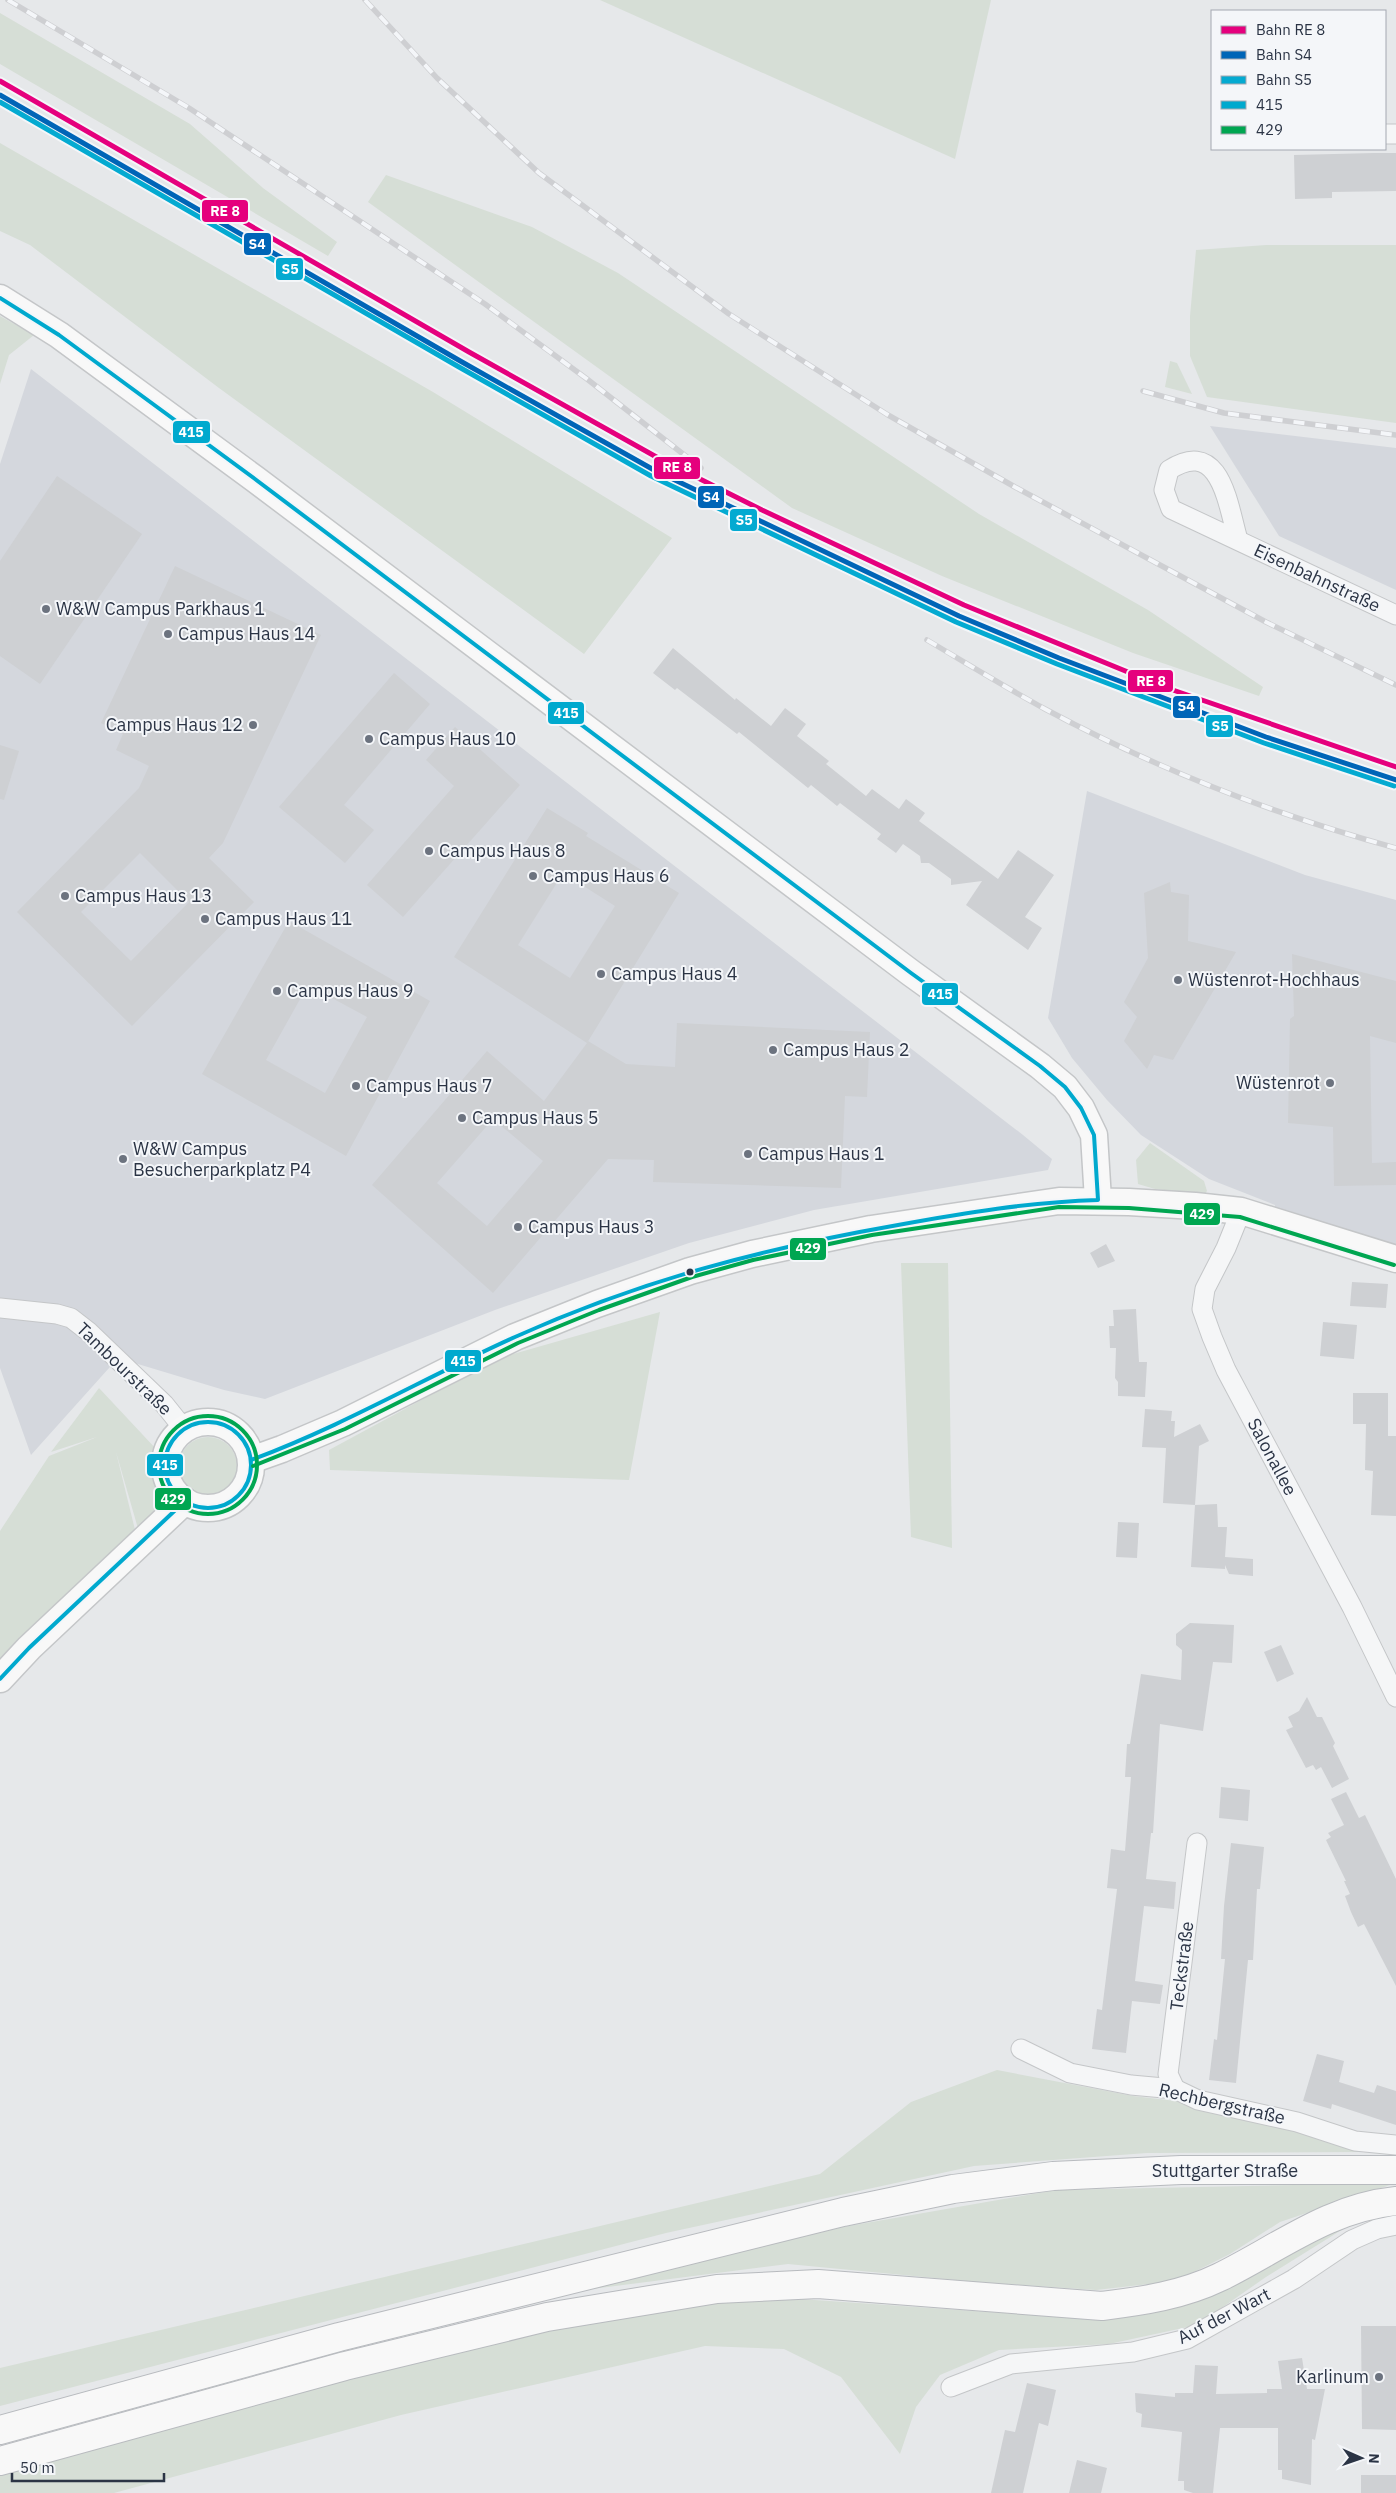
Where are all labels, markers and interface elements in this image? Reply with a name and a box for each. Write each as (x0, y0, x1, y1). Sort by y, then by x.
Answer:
legend (1211, 10, 1386, 150)
text: Bahn RE 8 (1256, 20, 1325, 39)
text: Bahn S4 (1256, 45, 1312, 64)
text: Bahn S5 (1256, 70, 1312, 89)
text: 415 (1256, 95, 1283, 114)
text: 429 (1256, 120, 1283, 139)
line badge: RE 8 (201, 199, 249, 223)
text: RE 8 (210, 202, 240, 220)
line badge: S4 (243, 232, 272, 256)
text: S4 (248, 235, 266, 253)
line badge: S5 (275, 257, 304, 281)
text: S5 (281, 260, 299, 278)
line badge: 415 (172, 420, 211, 444)
text: 415 (178, 423, 204, 441)
line badge: RE 8 (653, 456, 701, 480)
text: RE 8 (662, 458, 692, 476)
line badge: S4 (697, 485, 725, 509)
text: S4 (702, 488, 720, 506)
line badge: S5 (729, 508, 758, 532)
text: S5 (735, 511, 753, 529)
street label: Eisenbahnstraße (1250, 538, 1384, 617)
place label: W&W Campus Parkhaus 1 (56, 597, 265, 620)
marker: W&W Campus Parkhaus 1 (40, 603, 52, 615)
place label: Campus Haus 14 (178, 622, 316, 645)
marker: Campus Haus 14 (162, 628, 174, 640)
line badge: RE 8 (1127, 669, 1174, 693)
text: RE 8 (1136, 672, 1166, 690)
line badge: S4 (1172, 695, 1201, 719)
text: S4 (1177, 697, 1195, 715)
line badge: 415 (547, 701, 585, 725)
text: 415 (553, 704, 579, 722)
place label: Campus Haus 12 (106, 713, 243, 736)
line badge: S5 (1205, 714, 1234, 738)
text: S5 (1211, 717, 1229, 735)
marker: Campus Haus 12 (247, 719, 259, 731)
place label: Campus Haus 10 (379, 727, 516, 750)
marker: Campus Haus 10 (363, 733, 375, 745)
place label: Campus Haus 8 (439, 839, 566, 862)
marker: Campus Haus 8 (423, 845, 435, 857)
place label: Campus Haus 6 (543, 864, 670, 887)
marker: Campus Haus 6 (527, 870, 539, 882)
place label: Campus Haus 13 (75, 884, 212, 907)
marker: Campus Haus 13 (59, 890, 71, 902)
place label: Campus Haus 11 (215, 907, 352, 930)
marker: Campus Haus 11 (199, 913, 211, 925)
place label: Campus Haus 4 (611, 962, 738, 985)
marker: Campus Haus 4 (595, 968, 607, 980)
place label: Wüstenrot-Hochhaus (1188, 968, 1360, 991)
marker: Wüstenrot-Hochhaus (1172, 974, 1184, 986)
place label: Campus Haus 9 (287, 979, 414, 1002)
line badge: 415 (921, 982, 959, 1006)
marker: Campus Haus 9 (271, 985, 283, 997)
text: 415 (927, 985, 953, 1003)
place label: Campus Haus 2 (783, 1038, 910, 1061)
marker: Campus Haus 2 (767, 1044, 779, 1056)
place label: Wüstenrot (1236, 1071, 1320, 1094)
place label: Campus Haus 7 (366, 1074, 493, 1097)
marker: Wüstenrot (1324, 1077, 1336, 1089)
marker: Campus Haus 7 (350, 1080, 362, 1092)
place label: Campus Haus 5 (472, 1106, 599, 1129)
marker: Campus Haus 5 (456, 1112, 468, 1124)
place label: W&W Campus Besucherparkplatz P4 (133, 1137, 311, 1181)
place label: Campus Haus 1 (758, 1142, 885, 1165)
marker: Campus Haus 1 (742, 1148, 754, 1160)
marker: W&W Campus Besucherparkplatz P4 (117, 1153, 129, 1165)
line badge: 429 (1183, 1202, 1221, 1226)
text: 429 (1189, 1205, 1215, 1223)
place label: Campus Haus 3 (528, 1215, 655, 1238)
marker: Campus Haus 3 (512, 1221, 524, 1233)
line badge: 429 (789, 1237, 827, 1261)
text: 429 (795, 1239, 821, 1257)
unlabelled marker (685, 1267, 695, 1277)
street label: Tambourstraße (72, 1317, 177, 1420)
line badge: 415 (444, 1349, 482, 1373)
text: 415 (450, 1352, 476, 1370)
street label: Salonallee (1242, 1414, 1302, 1500)
line badge: 415 (146, 1453, 184, 1477)
text: 415 (152, 1456, 178, 1474)
line badge: 429 (154, 1487, 192, 1511)
text: 429 (160, 1490, 186, 1508)
street label: Teckstraße (1165, 1920, 1198, 2012)
street label: Rechbergstraße (1157, 2078, 1288, 2129)
street label: Stuttgarter Straße (1152, 2159, 1298, 2182)
street label: Auf der Wart (1173, 2282, 1274, 2349)
place label: Karlinum (1296, 2365, 1369, 2388)
marker: Karlinum (1373, 2371, 1385, 2383)
north arrow (1336, 2433, 1386, 2483)
scale bar (12, 2450, 165, 2482)
text: N (1365, 2453, 1383, 2464)
text: 50 m (20, 2458, 55, 2477)

